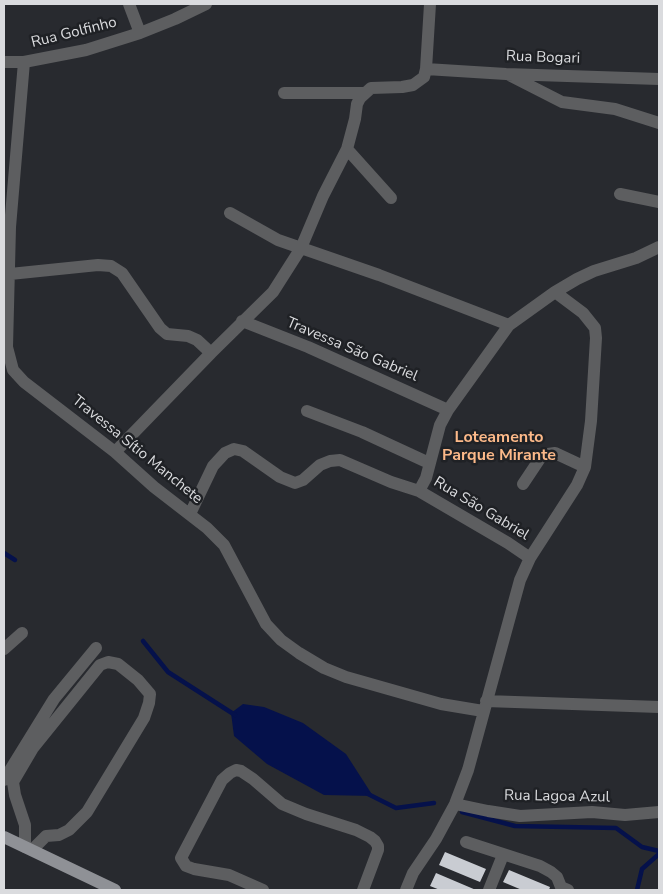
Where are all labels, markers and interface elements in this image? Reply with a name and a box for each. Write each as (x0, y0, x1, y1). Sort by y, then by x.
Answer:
street label: Rua Golfinho (29, 14, 119, 52)
street label: Rua Bogari (506, 48, 580, 68)
street label: Travessa São Gabriel (284, 314, 420, 386)
street label: Travessa Sítio Manchete (68, 392, 206, 508)
district label: Loteamento Parque Mirante (442, 428, 556, 466)
street label: Rua São Gabriel (430, 473, 532, 545)
street label: Rua Lagoa Azul (504, 787, 610, 807)

